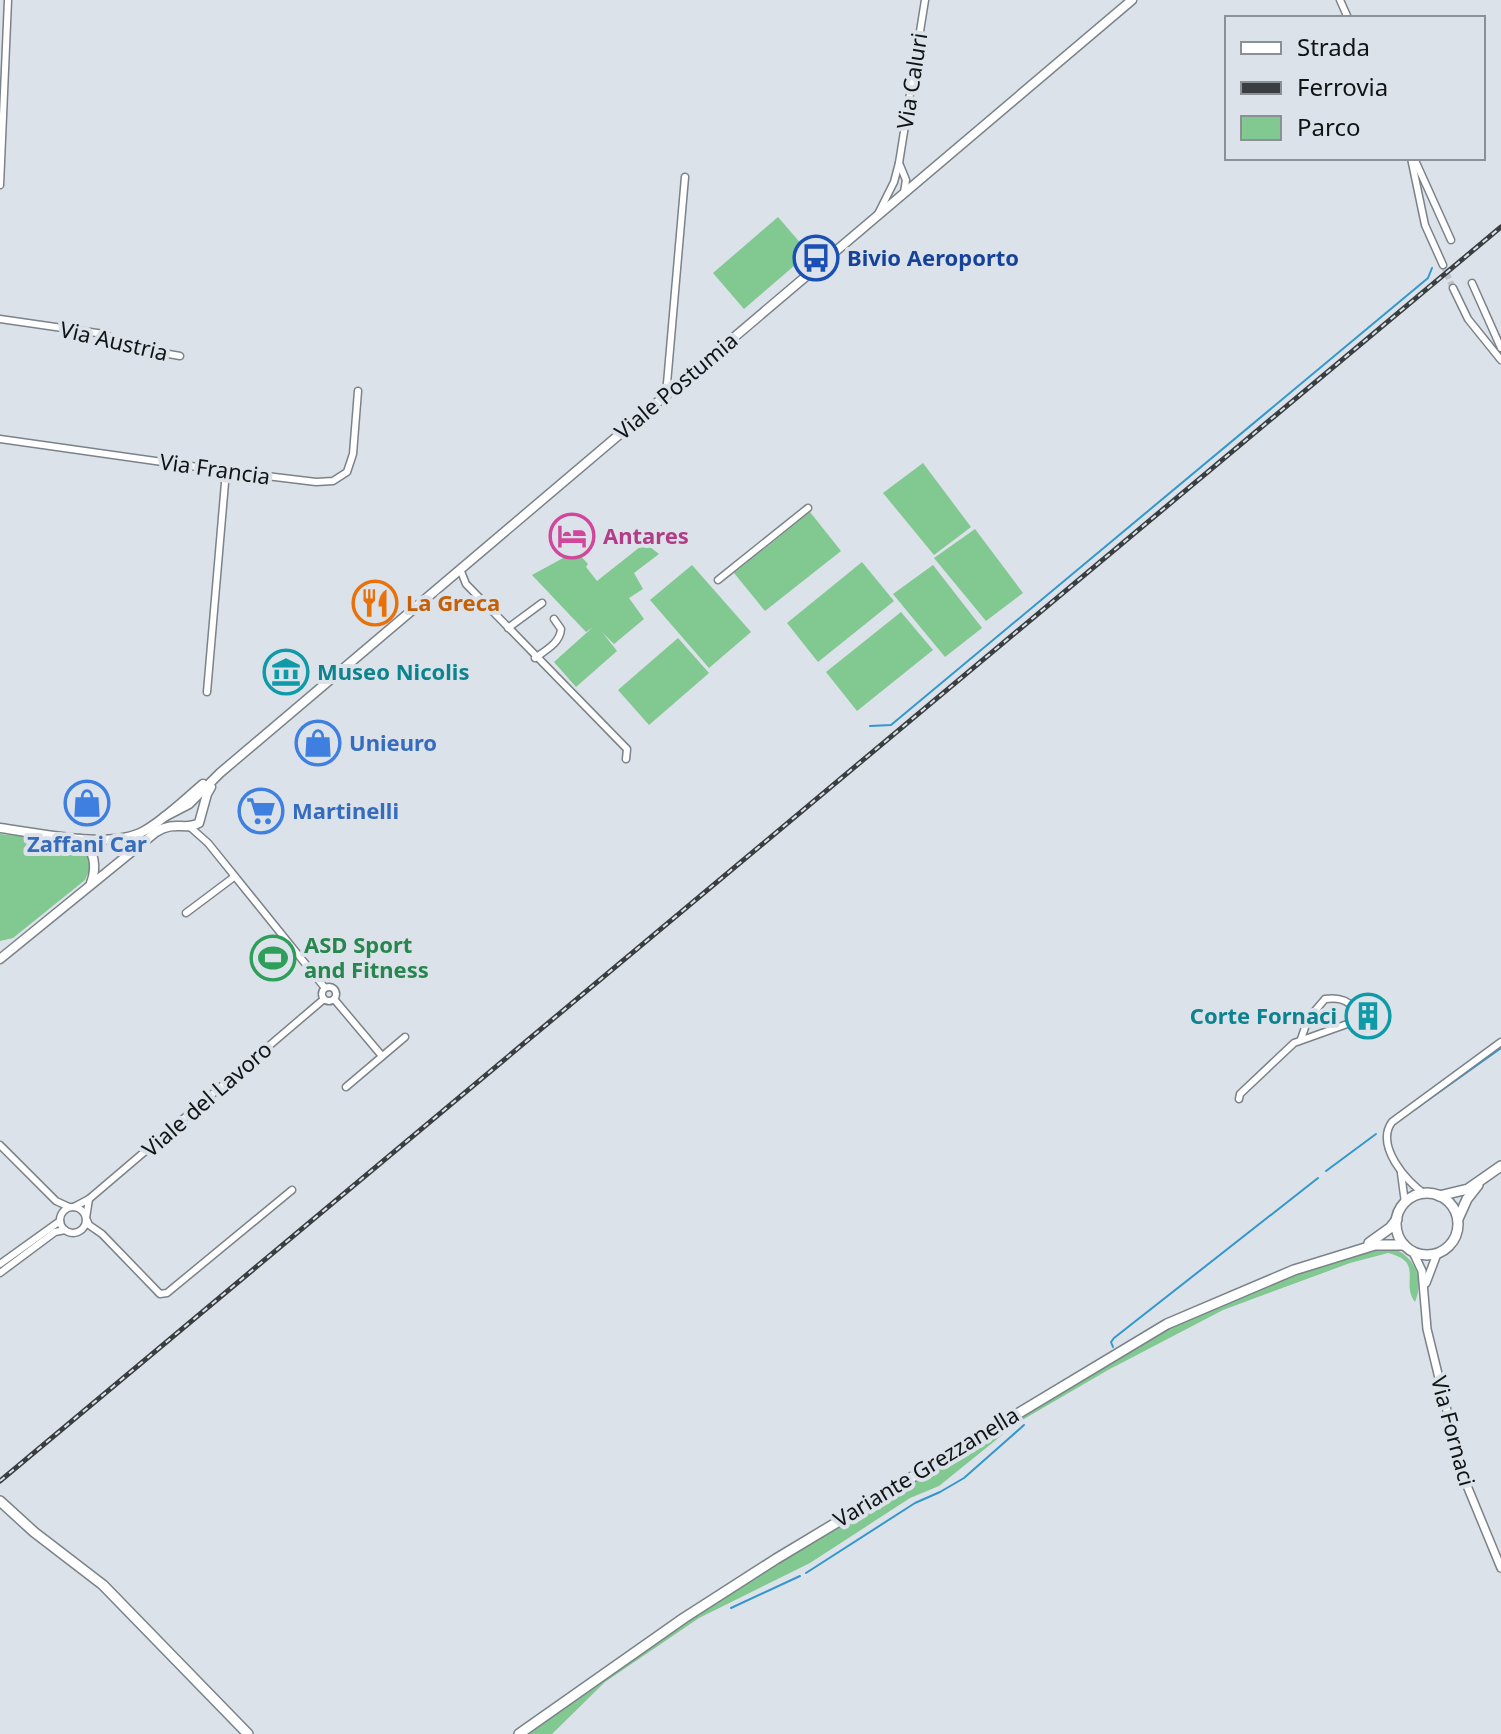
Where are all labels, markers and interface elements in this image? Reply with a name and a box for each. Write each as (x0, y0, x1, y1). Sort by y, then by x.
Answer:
legend (1225, 16, 1485, 160)
street label: Via Caluri (889, 30, 933, 131)
text: Strada (1297, 30, 1370, 63)
text: Ferrovia (1297, 70, 1388, 103)
text: Parco (1297, 110, 1360, 143)
bus stop icon: Bivio Aeroporto (792, 234, 840, 282)
place label: Bivio Aeroporto (847, 242, 1019, 272)
street label: Via Austria (57, 313, 171, 367)
street label: Viale Postumia (607, 325, 743, 446)
street label: Via Francia (158, 445, 272, 491)
hotel icon: Antares (548, 512, 596, 560)
place label: Antares (603, 520, 689, 550)
restaurant icon: La Greca (351, 579, 399, 627)
place label: La Greca (406, 587, 500, 617)
museum icon: Museo Nicolis (262, 648, 310, 696)
place label: Museo Nicolis (317, 656, 469, 686)
shop icon: Unieuro (294, 719, 342, 767)
place label: Unieuro (349, 727, 437, 757)
shop icon: Zaffani Car (63, 779, 111, 827)
supermarket icon: Martinelli (237, 787, 285, 835)
place label: Martinelli (292, 795, 399, 825)
place label: Zaffani Car (27, 828, 147, 858)
place label: ASD Sport and Fitness (304, 929, 429, 984)
sports icon: ASD Sport and Fitness (249, 934, 297, 982)
building icon: Corte Fornaci (1344, 992, 1392, 1040)
place label: Corte Fornaci (1190, 1000, 1337, 1030)
street label: Viale del Lavoro (135, 1034, 278, 1163)
street label: Via Fornaci (1425, 1372, 1483, 1489)
street label: Variante Grezzanella (827, 1399, 1024, 1533)

